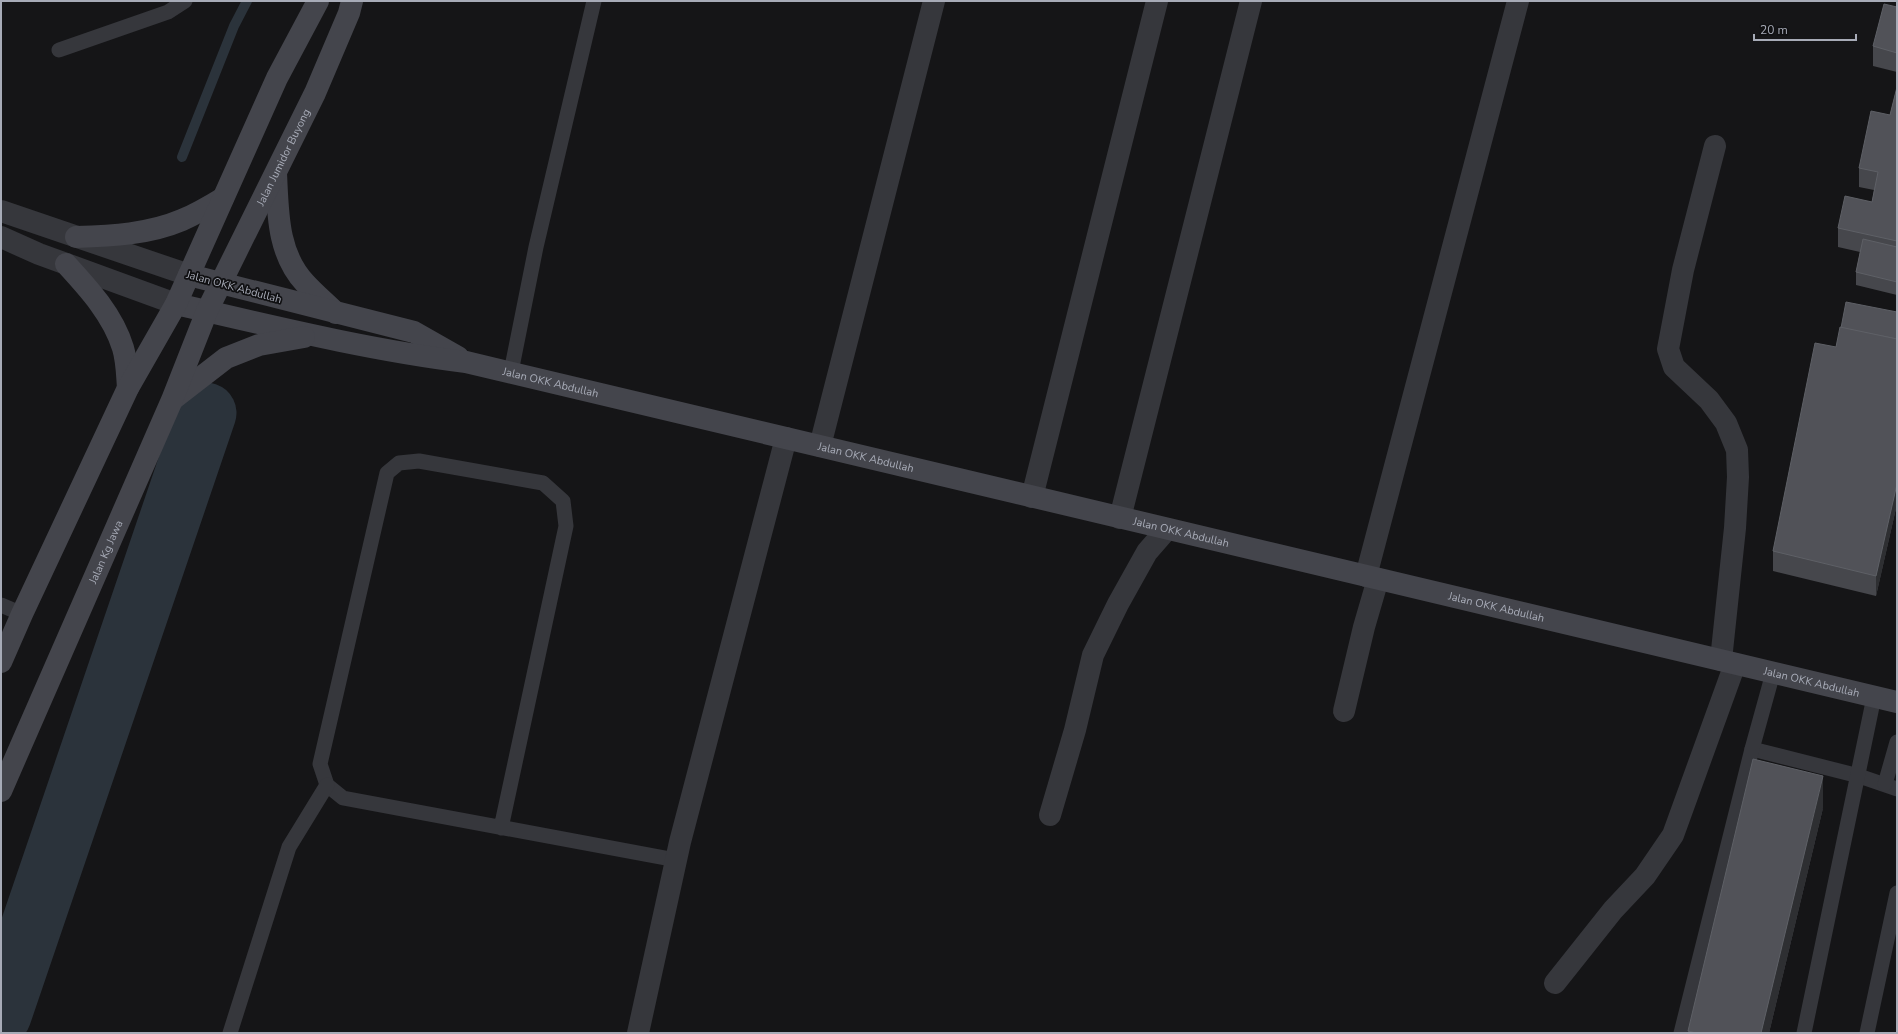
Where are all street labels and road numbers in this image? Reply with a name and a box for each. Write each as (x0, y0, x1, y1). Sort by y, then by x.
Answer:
street label: Jalan Jumidor Buyong (252, 106, 314, 209)
street label: Jalan OKK Abdullah (184, 267, 283, 307)
street label: Jalan OKK Abdullah (500, 363, 600, 401)
street label: Jalan OKK Abdullah (815, 438, 916, 476)
street label: Jalan OKK Abdullah (1131, 513, 1231, 551)
street label: Jalan Kg Jawa (85, 518, 126, 587)
street label: Jalan OKK Abdullah (1446, 588, 1546, 625)
street label: Jalan OKK Abdullah (1761, 663, 1861, 700)

